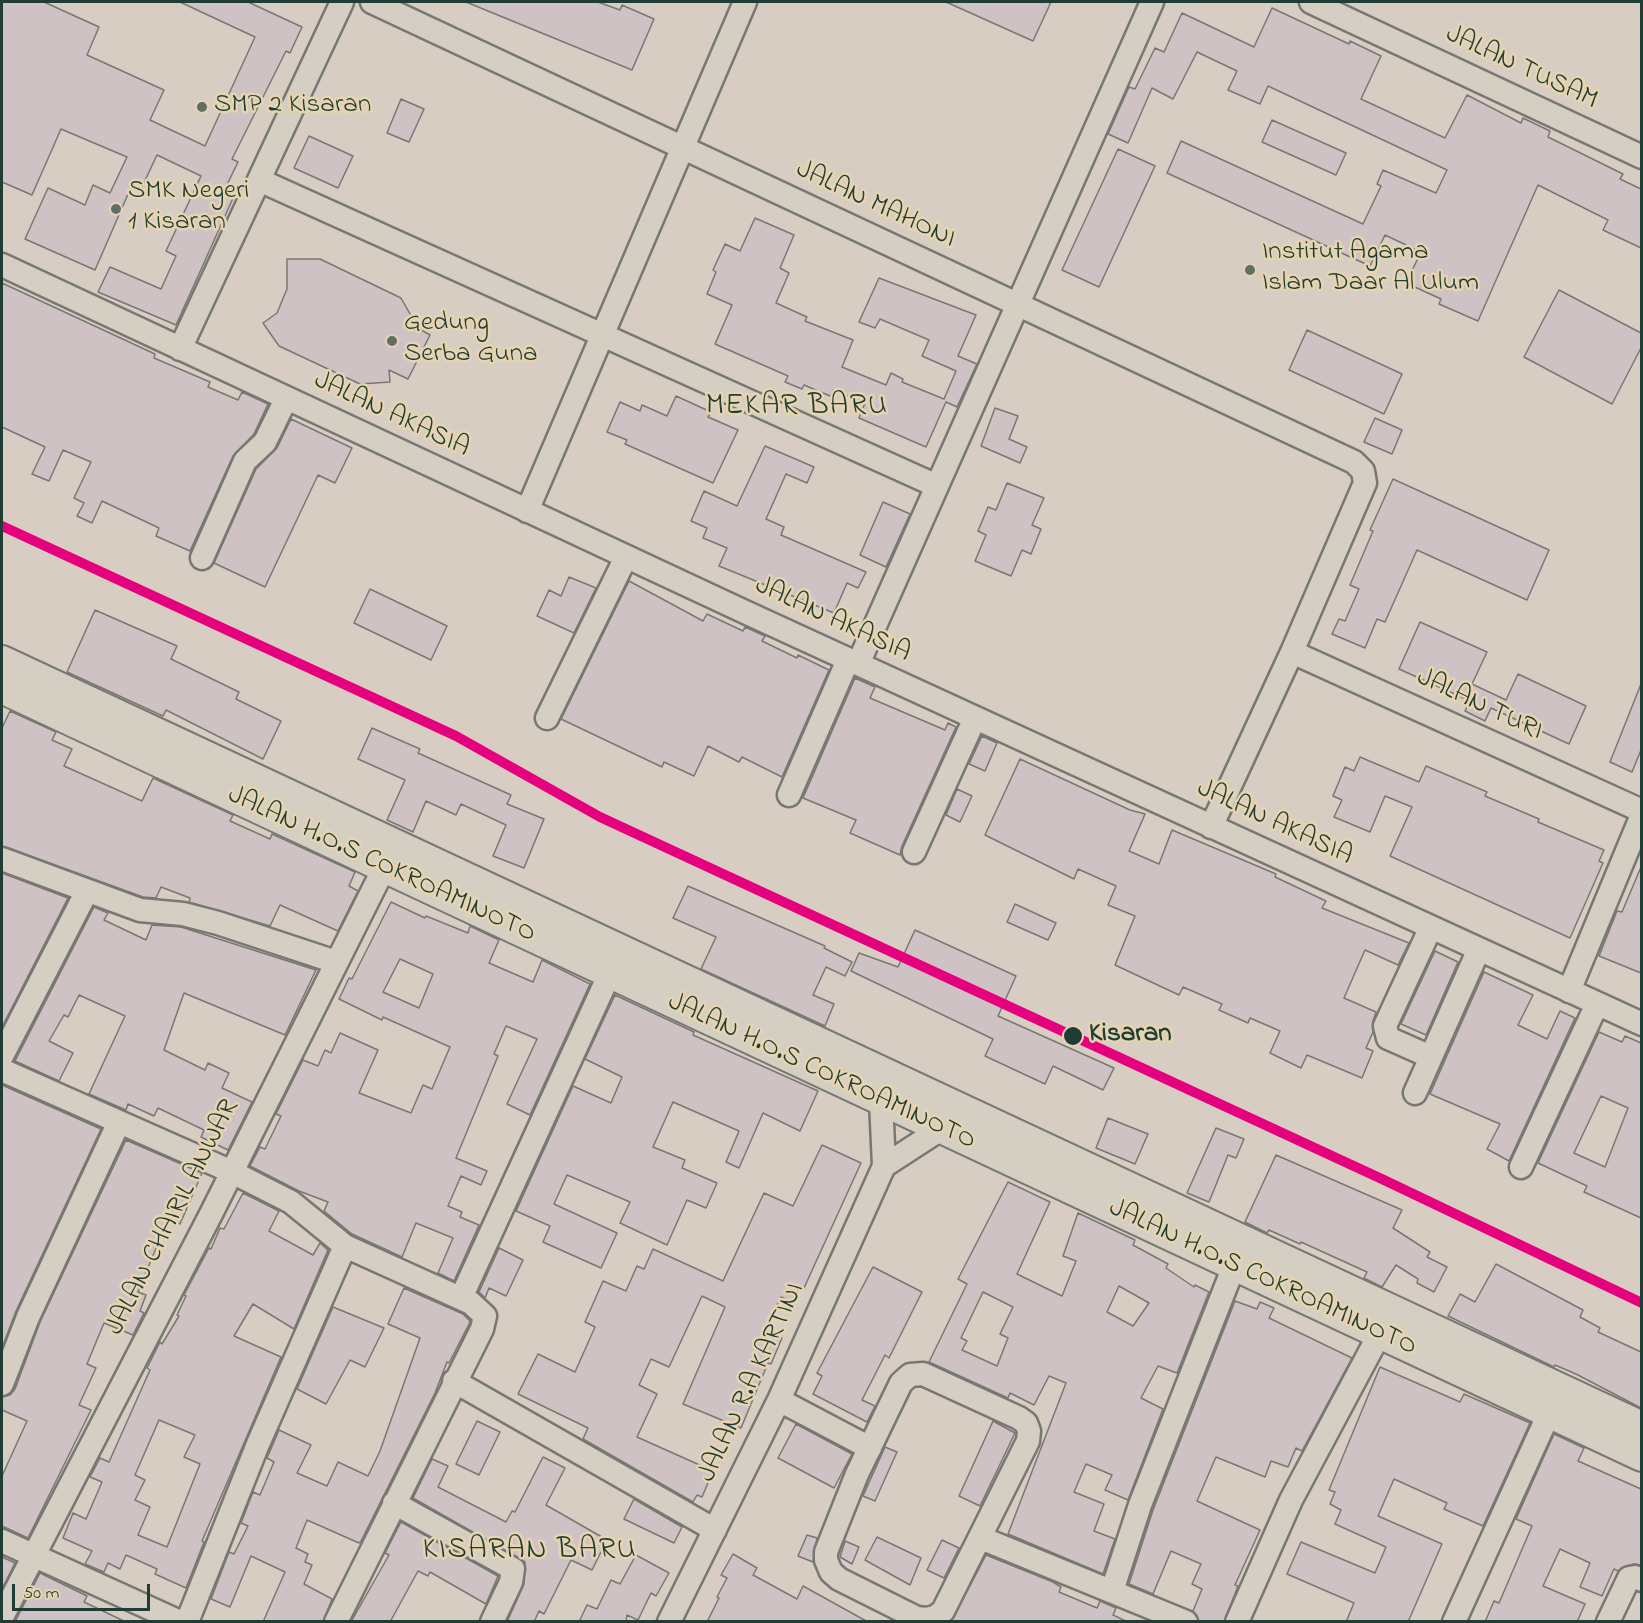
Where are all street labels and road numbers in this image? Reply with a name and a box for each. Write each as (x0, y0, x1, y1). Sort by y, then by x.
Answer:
street label: JALAN TUSAM (1440, 20, 1602, 118)
street label: JALAN MAHONI (790, 155, 960, 257)
street label: JALAN AKASIA (308, 366, 474, 466)
street label: JALAN AKASIA (749, 571, 915, 671)
street label: JALAN TURI (1411, 663, 1547, 749)
street label: JALAN AKASIA (1191, 774, 1357, 874)
street label: JALAN H.O.S COKROAMINOTO (222, 780, 540, 952)
street label: JALAN H.O.S COKROAMINOTO (662, 987, 980, 1159)
street label: JALAN CHAIRIL ANWAR (100, 1095, 248, 1341)
street label: JALAN H.O.S COKROAMINOTO (1103, 1193, 1421, 1365)
street label: JALAN R.A KARTINI (693, 1278, 813, 1488)

